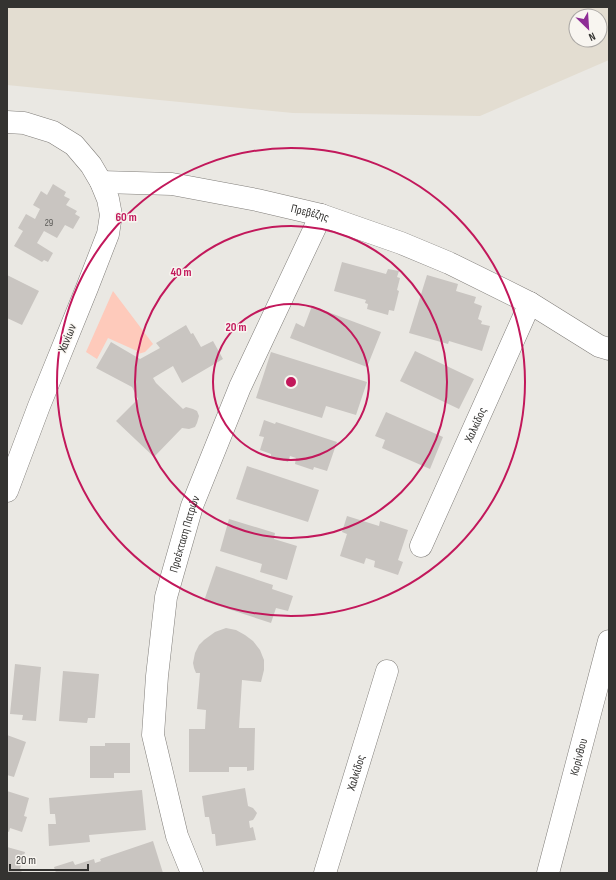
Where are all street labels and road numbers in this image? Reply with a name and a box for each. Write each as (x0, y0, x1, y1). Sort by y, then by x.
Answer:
street label: Πρεβέζης (289, 201, 331, 225)
street label: Χανίων (55, 322, 80, 356)
street label: Χαλκίδος (461, 405, 490, 446)
street label: Προέκταση Πατρών (166, 493, 204, 574)
street label: Κορίνθου (567, 737, 591, 777)
street label: Χαλκίδος (343, 753, 369, 793)

